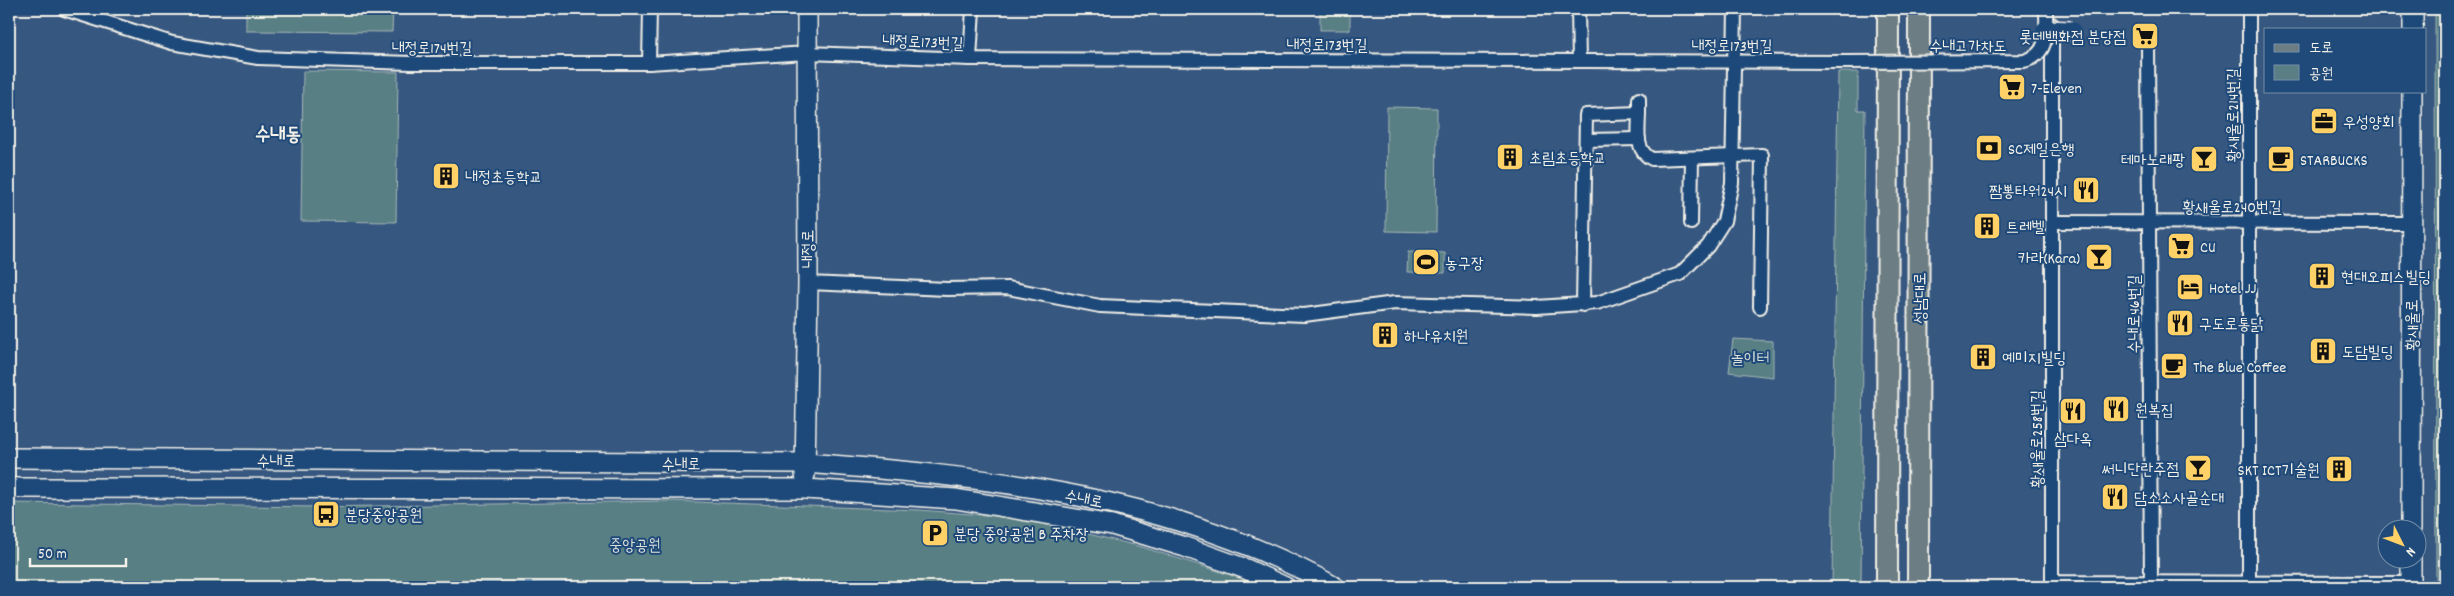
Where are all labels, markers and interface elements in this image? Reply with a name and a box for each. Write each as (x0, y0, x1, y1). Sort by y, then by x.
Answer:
supermarket icon: 롯데백화점 분당점 (2130, 21, 2160, 51)
place label: 롯데백화점 분당점 (2019, 27, 2126, 50)
legend (2264, 28, 2426, 92)
street label: 내정로173번길 (882, 31, 964, 56)
street label: 내정로173번길 (1286, 35, 1368, 58)
street label: 내정로173번길 (1691, 36, 1773, 59)
street label: 수내고가차도 (1929, 36, 2007, 59)
street label: 내정로174번길 (392, 38, 472, 61)
text: 도로 (2309, 38, 2333, 60)
text: 공원 (2309, 64, 2333, 86)
street label: 황새울로214번길 (2223, 68, 2246, 162)
supermarket icon: 7-Eleven (1997, 72, 2027, 102)
place label: 7-Eleven (2031, 78, 2082, 101)
office icon: 우성양회 (2309, 106, 2339, 136)
place label: 우성양회 (2343, 112, 2395, 135)
district label: 수내동 (255, 123, 301, 150)
bank icon: SC제일은행 (1974, 133, 2004, 163)
place label: SC제일은행 (2008, 139, 2074, 162)
building icon: 초림초등학교 (1495, 142, 1525, 172)
bar icon: 테마노래팡 (2189, 144, 2219, 174)
cafe icon: STARBUCKS (2266, 144, 2296, 174)
place label: 초림초등학교 (1529, 148, 1606, 171)
place label: 테마노래팡 (2121, 150, 2185, 173)
place label: STARBUCKS (2300, 150, 2368, 173)
building icon: 내정초등학교 (431, 161, 461, 191)
place label: 내정초등학교 (465, 167, 542, 190)
restaurant icon: 짬뽕타워24시 (2071, 175, 2101, 205)
place label: 짬뽕타워24시 (1989, 181, 2067, 204)
street label: 황새울로240번길 (2182, 197, 2282, 220)
building icon: 트레벨 (1972, 211, 2002, 241)
place label: 트레벨 (2006, 217, 2045, 240)
street label: 내정로 (798, 230, 821, 268)
supermarket icon: CU (2166, 231, 2196, 261)
place label: CU (2200, 237, 2216, 260)
bar icon: 카라(Kara) (2084, 242, 2114, 272)
sports icon: 농구장 (1411, 247, 1441, 277)
place label: 카라(Kara) (2018, 248, 2080, 271)
place label: 농구장 (1445, 253, 1484, 276)
building icon: 현대오피스빌딩 (2307, 261, 2337, 291)
place label: 현대오피스빌딩 (2341, 267, 2431, 290)
street label: 성남대로 (1910, 272, 1933, 324)
hotel icon: Hotel JJ (2175, 272, 2205, 302)
street label: 수내로46번길 (2124, 274, 2147, 353)
place label: Hotel JJ (2209, 278, 2257, 301)
street label: 황새울로 (2402, 299, 2425, 351)
restaurant icon: 구도로통닭 (2165, 308, 2195, 338)
place label: 구도로통닭 (2199, 314, 2264, 337)
building icon: 하나유치원 (1370, 320, 1400, 350)
place label: 하나유치원 (1404, 326, 1468, 349)
building icon: 도담빌딩 (2308, 336, 2338, 366)
building icon: 예미지빌딩 (1968, 342, 1998, 372)
place label: 도담빌딩 (2342, 342, 2394, 365)
park label: 놀이터 (1731, 348, 1769, 371)
place label: 예미지빌딩 (2002, 348, 2066, 371)
cafe icon: The Blue Coffee (2159, 351, 2189, 381)
place label: The Blue Coffee (2193, 357, 2286, 380)
street label: 황새울로258번길 (2027, 390, 2050, 488)
restaurant icon: 원복집 (2101, 394, 2131, 424)
restaurant icon: 삼다옥 (2058, 396, 2088, 426)
place label: 원복집 (2135, 400, 2174, 423)
place label: 삼다옥 (2054, 429, 2092, 452)
street label: 수내로 (257, 451, 295, 474)
bar icon: 써니단란주점 (2183, 453, 2213, 483)
street label: 수내로 (662, 454, 700, 477)
building icon: SKT ICT기술원 (2324, 454, 2354, 484)
place label: 써니단란주점 (2102, 459, 2179, 482)
place label: SKT ICT기술원 (2238, 460, 2320, 483)
restaurant icon: 담소소사골순대 (2100, 482, 2130, 512)
street label: 수내로 (1063, 486, 1105, 515)
place label: 담소소사골순대 (2134, 488, 2224, 511)
bus stop icon: 분당중앙공원 (311, 499, 341, 529)
place label: 분당중앙공원 (345, 505, 422, 528)
parking icon: 분당 중앙공원 B 주차장 (920, 518, 950, 548)
north arrow (2376, 518, 2426, 568)
place label: 분당 중앙공원 B 주차장 (954, 524, 1089, 547)
park label: 중앙공원 (609, 535, 661, 558)
scale bar (30, 536, 126, 568)
text: N (2400, 542, 2420, 561)
text: 50 m (38, 544, 67, 566)

